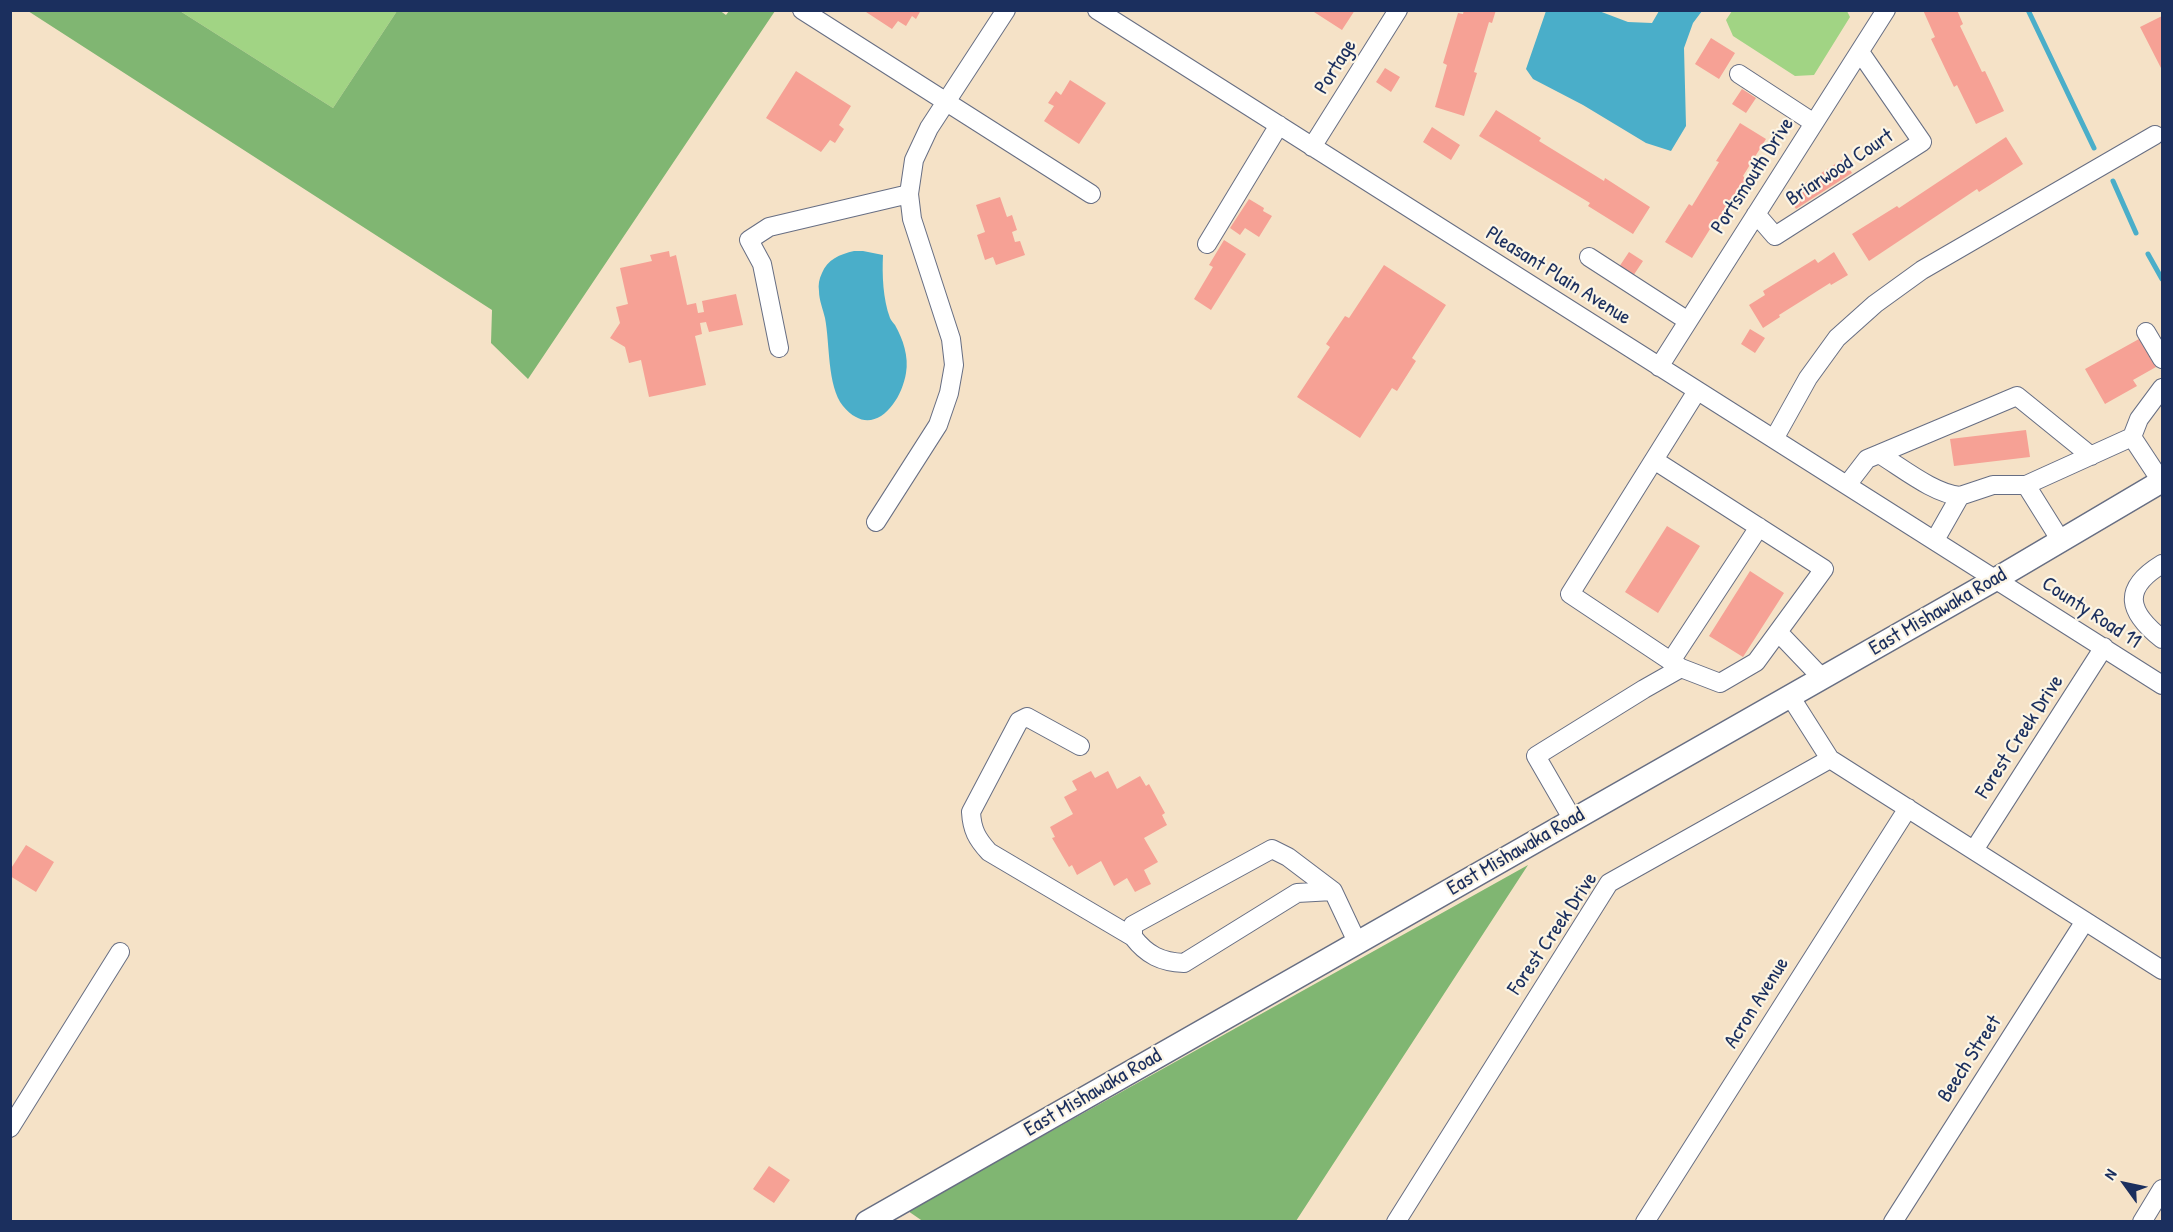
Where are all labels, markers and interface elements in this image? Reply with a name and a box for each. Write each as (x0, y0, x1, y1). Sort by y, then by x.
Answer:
street label: Portage (1309, 35, 1363, 99)
street label: Portsmouth Drive (1706, 113, 1800, 239)
street label: Briarwood Court (1782, 124, 1898, 212)
street label: Pleasant Plain Avenue (1481, 221, 1635, 331)
street label: East Mishawaka Road (1865, 563, 2011, 661)
street label: County Road 11 (2037, 572, 2145, 654)
street label: Forest Creek Drive (1971, 670, 2069, 804)
street label: East Mishawaka Road (1443, 803, 1589, 901)
street label: Forest Creek Drive (1503, 868, 1603, 1000)
street label: Acron Avenue (1719, 953, 1795, 1053)
street label: Beech Street (1933, 1011, 2007, 1107)
street label: East Mishawaka Road (1020, 1044, 1166, 1142)
north arrow (2095, 1154, 2155, 1214)
text: N (2098, 1165, 2121, 1184)

